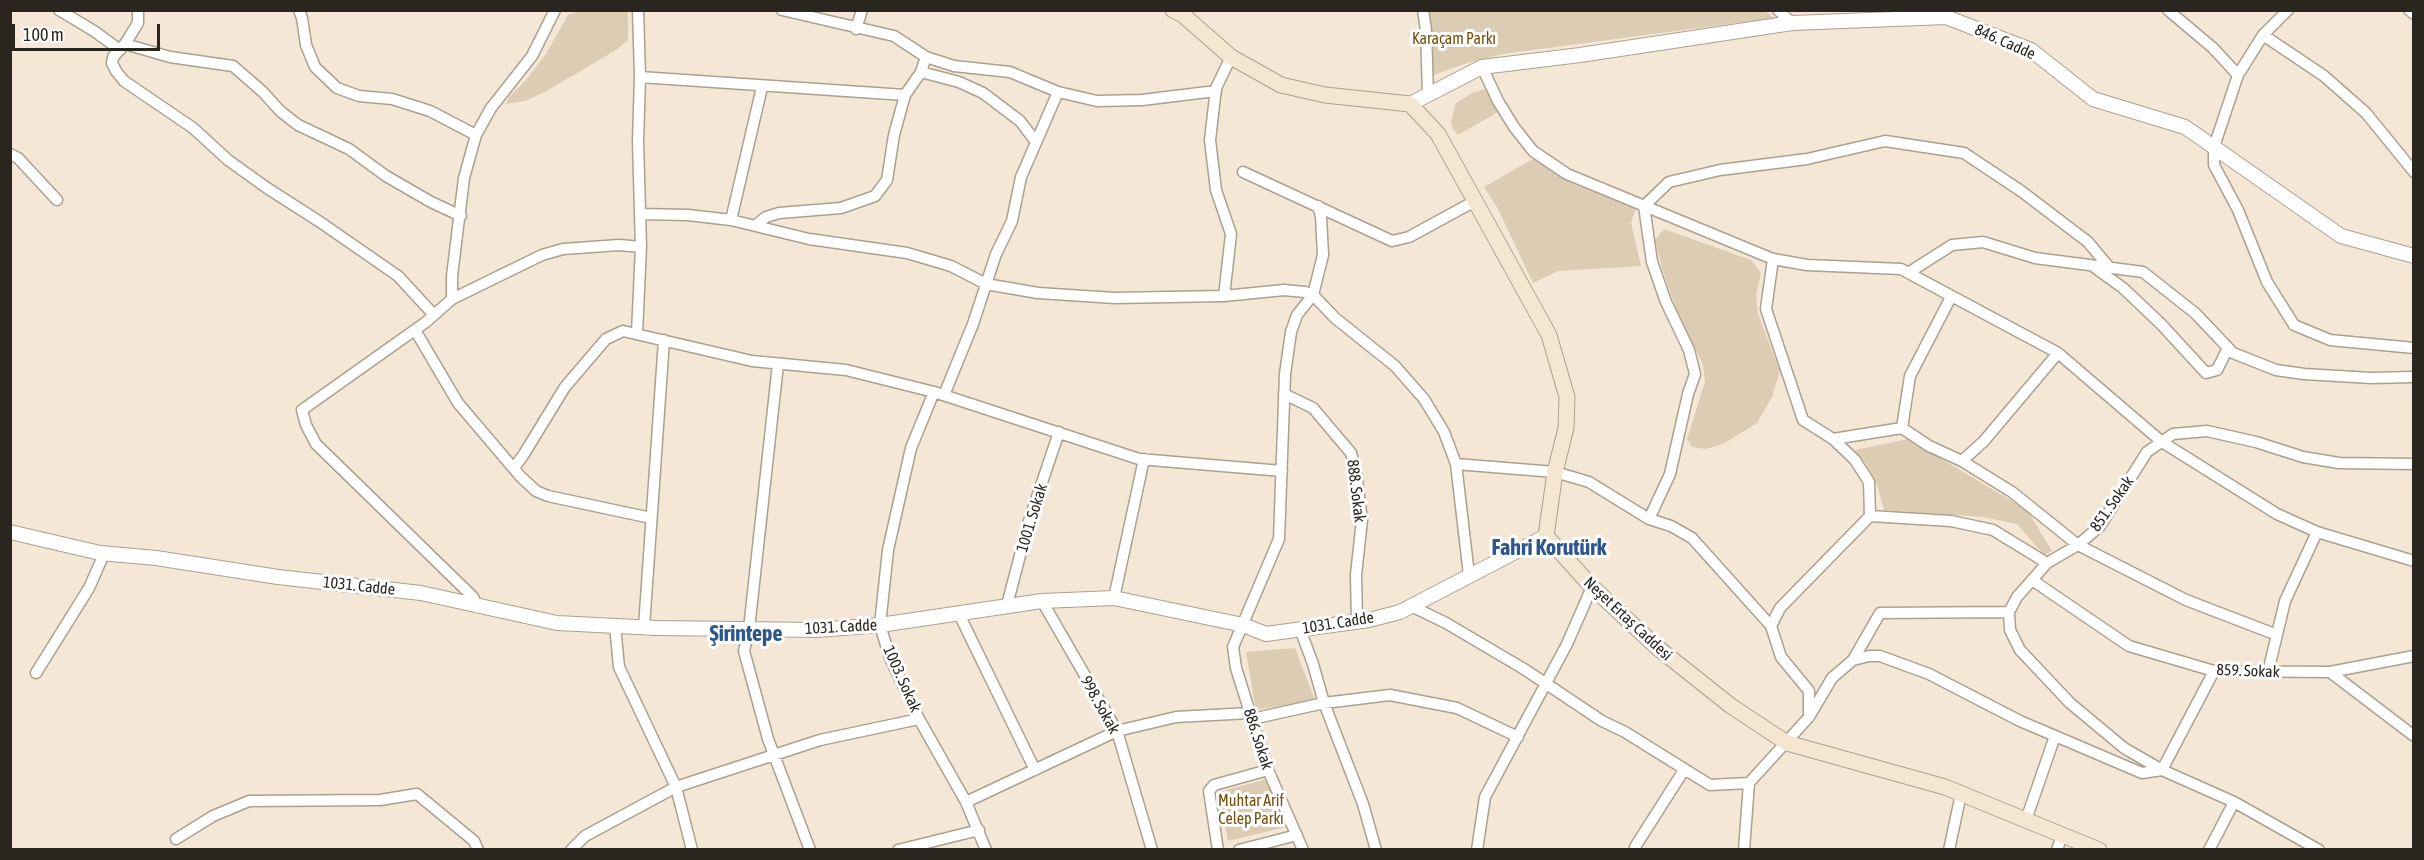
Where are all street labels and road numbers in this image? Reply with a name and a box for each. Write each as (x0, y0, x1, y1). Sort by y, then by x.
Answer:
street label: 846. Cadde (1972, 20, 2038, 64)
street label: 888. Sokak (1343, 458, 1369, 524)
street label: 851. Sokak (2086, 473, 2138, 535)
street label: 1001. Sokak (1012, 481, 1052, 555)
street label: 1031. Cadde (322, 573, 396, 599)
street label: Neşet Ertaş Caddesi (1580, 573, 1676, 665)
street label: 1031. Cadde (1301, 608, 1375, 638)
street label: 1031. Cadde (804, 616, 878, 638)
street label: 1003. Sokak (879, 643, 925, 715)
street label: 859. Sokak (2216, 660, 2280, 682)
street label: 998. Sokak (1076, 673, 1124, 737)
street label: 886. Sokak (1239, 706, 1277, 772)

